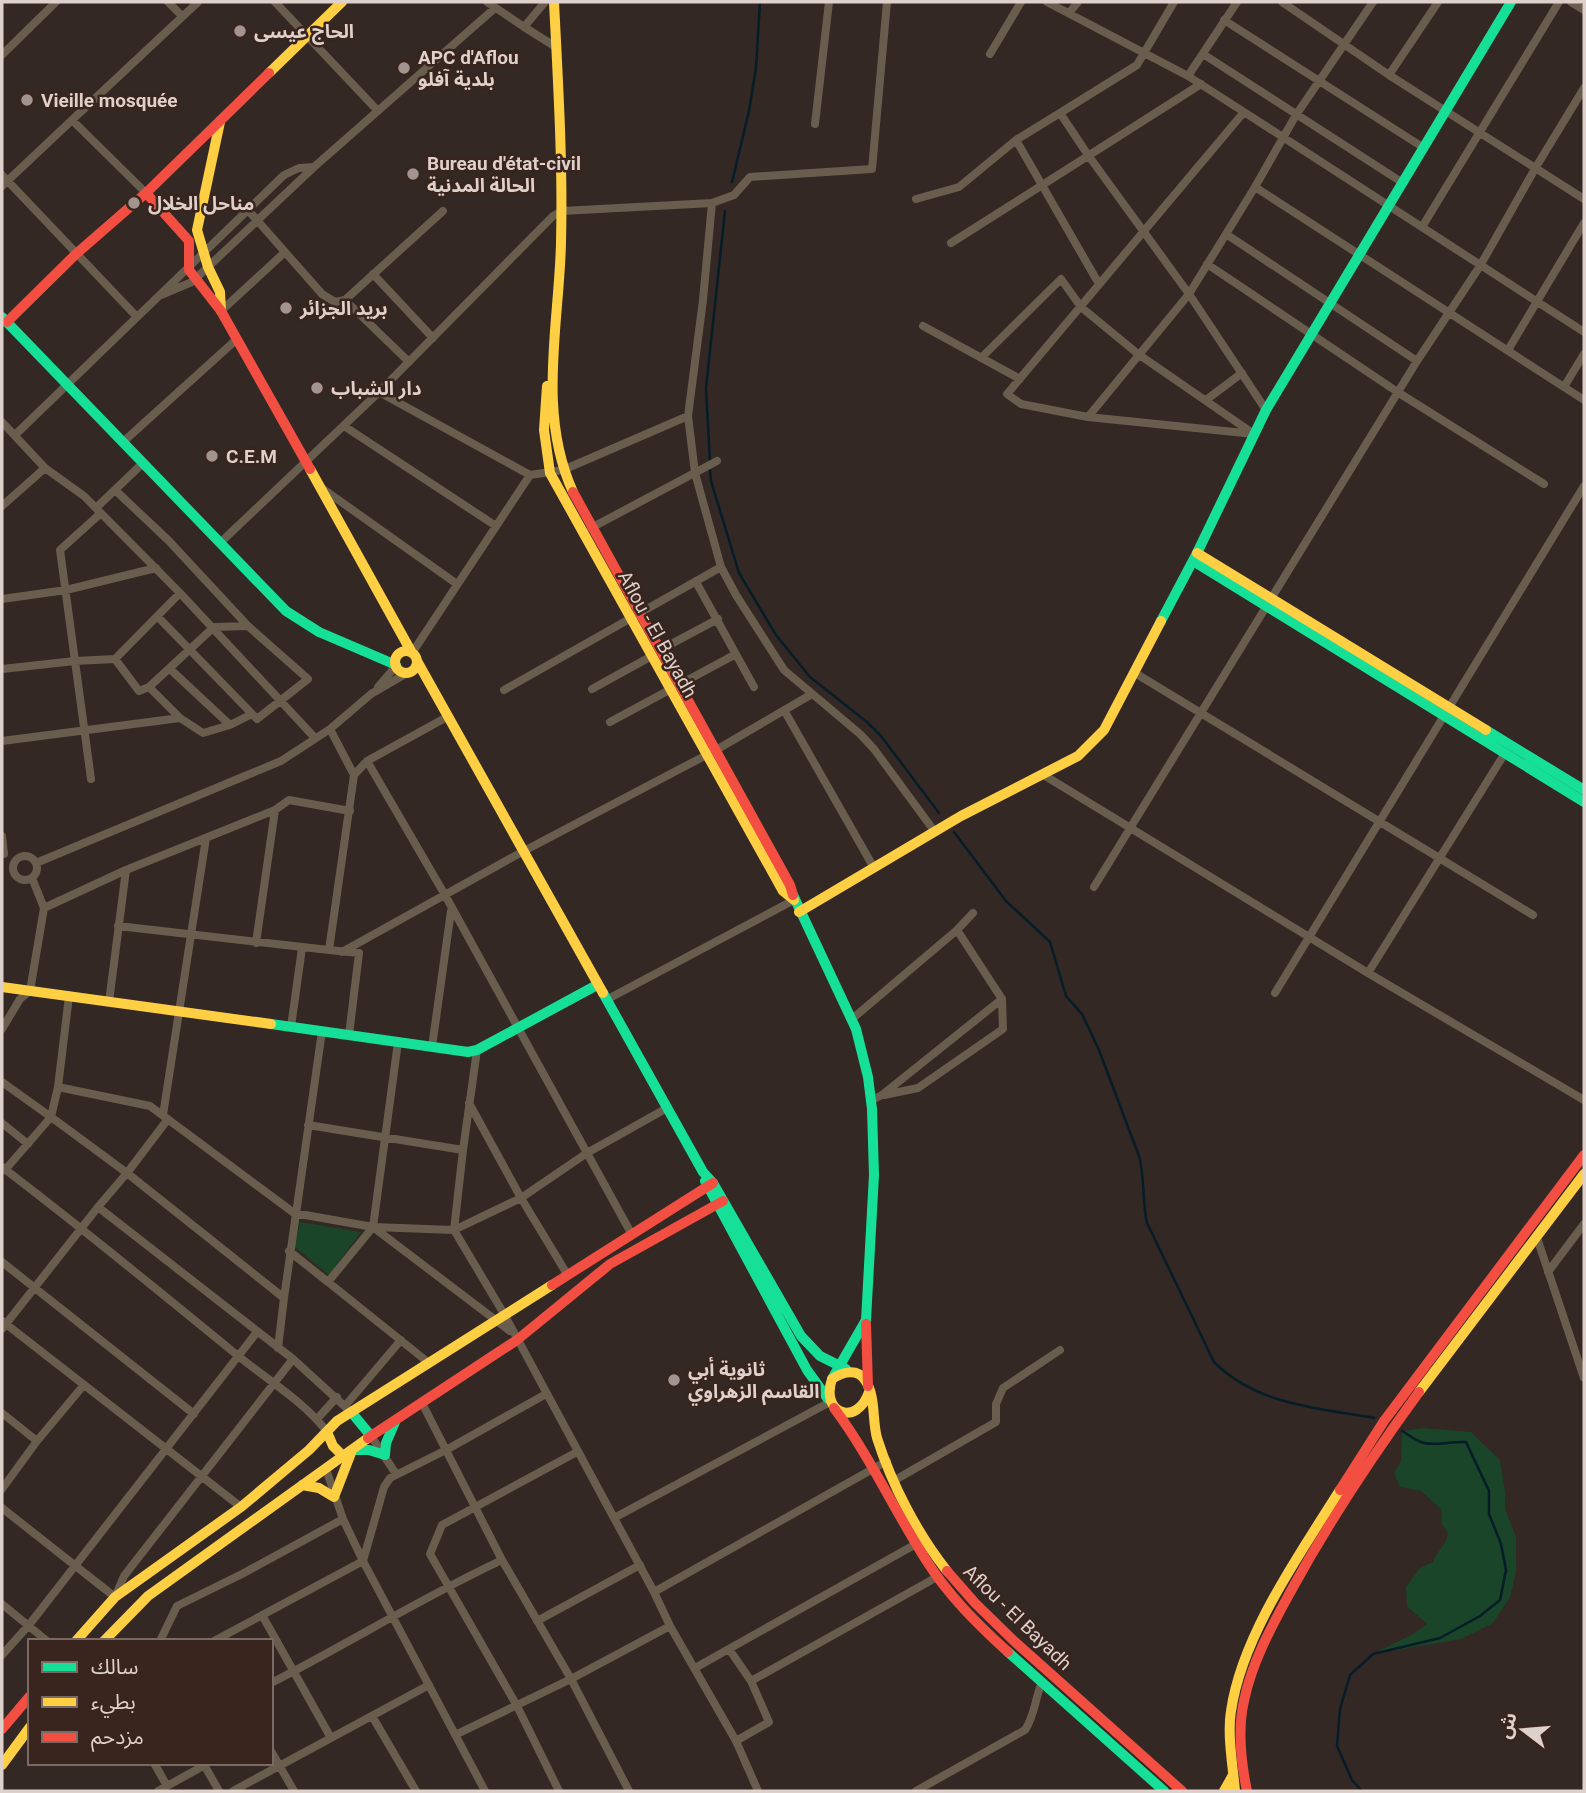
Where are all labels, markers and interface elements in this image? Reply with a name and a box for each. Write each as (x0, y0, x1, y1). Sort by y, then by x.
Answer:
place label: الحاج عيسى (254, 20, 354, 45)
marker: الحاج عيسى (232, 23, 248, 39)
place label: APC d'Aflou بلدية آفلو (418, 46, 519, 91)
marker: APC d'Aflou بلدية آفلو (396, 60, 412, 76)
place label: Vieille mosquée (41, 89, 178, 112)
marker: Vieille mosquée (19, 92, 35, 108)
place label: Bureau d'état-civil الحالة المدنية (427, 152, 581, 197)
marker: Bureau d'état-civil الحالة المدنية (405, 166, 421, 182)
place label: مناحل الخلال (148, 192, 254, 215)
marker: مناحل الخلال (126, 195, 142, 211)
place label: بريد الجزائر (299, 297, 388, 320)
marker: بريد الجزائر (278, 300, 294, 316)
place label: دار الشباب (331, 377, 422, 400)
marker: دار الشباب (309, 380, 325, 396)
place label: C.E.M (226, 445, 277, 468)
marker: C.E.M (204, 448, 220, 464)
street label: Aflou - El Bayadh (613, 567, 702, 702)
place label: ثانوية أبي القاسم الزهراوي (688, 1356, 819, 1406)
marker: ثانوية أبي القاسم الزهراوي (666, 1372, 682, 1388)
street label: Aflou - El Bayadh (959, 1560, 1077, 1675)
legend (28, 1639, 273, 1765)
text: سالك (91, 1655, 138, 1679)
text: بطيء (91, 1690, 136, 1718)
north arrow (1488, 1695, 1558, 1765)
text: ش (1492, 1710, 1522, 1741)
text: مزدحم (91, 1725, 144, 1752)

